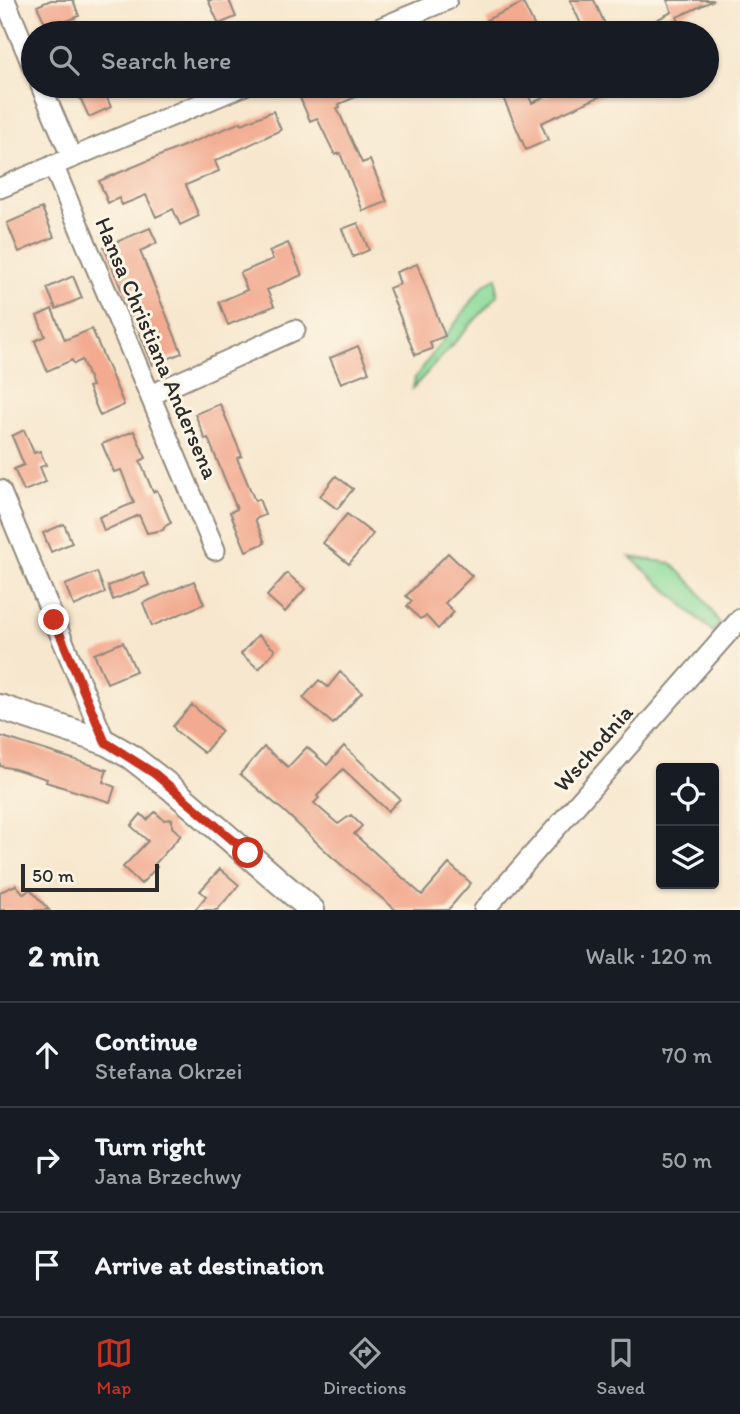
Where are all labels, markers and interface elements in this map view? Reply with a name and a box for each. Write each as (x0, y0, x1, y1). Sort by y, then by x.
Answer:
search box (21, 21, 719, 98)
icon: search (45, 41, 83, 79)
text: Search here (101, 44, 231, 76)
street label: Hansa Christiana Andersena (89, 213, 225, 483)
route end (38, 604, 69, 635)
street label: Wschodnia (547, 698, 639, 797)
map controls (656, 763, 719, 889)
button: locate (656, 763, 719, 826)
button: layers (656, 826, 719, 889)
route start (232, 837, 263, 868)
scale bar (21, 861, 159, 893)
text: 50 m (32, 864, 74, 887)
text: 2 min (28, 937, 99, 974)
text: Walk · 120 m (586, 942, 712, 970)
text: Continue (95, 1025, 198, 1057)
icon: ahead (28, 1036, 66, 1074)
text: 70 m (662, 1041, 712, 1069)
text: Stefana Okrzei (95, 1057, 242, 1085)
text: Turn right (95, 1130, 206, 1162)
icon: right (28, 1141, 66, 1179)
text: 50 m (661, 1146, 712, 1174)
text: Jana Brzechwy (95, 1162, 241, 1190)
icon: arrive (28, 1246, 66, 1284)
text: Arrive at destination (95, 1249, 324, 1281)
tab: Map (95, 1334, 133, 1399)
tab: Directions (323, 1334, 407, 1399)
tab: Saved (597, 1334, 645, 1399)

